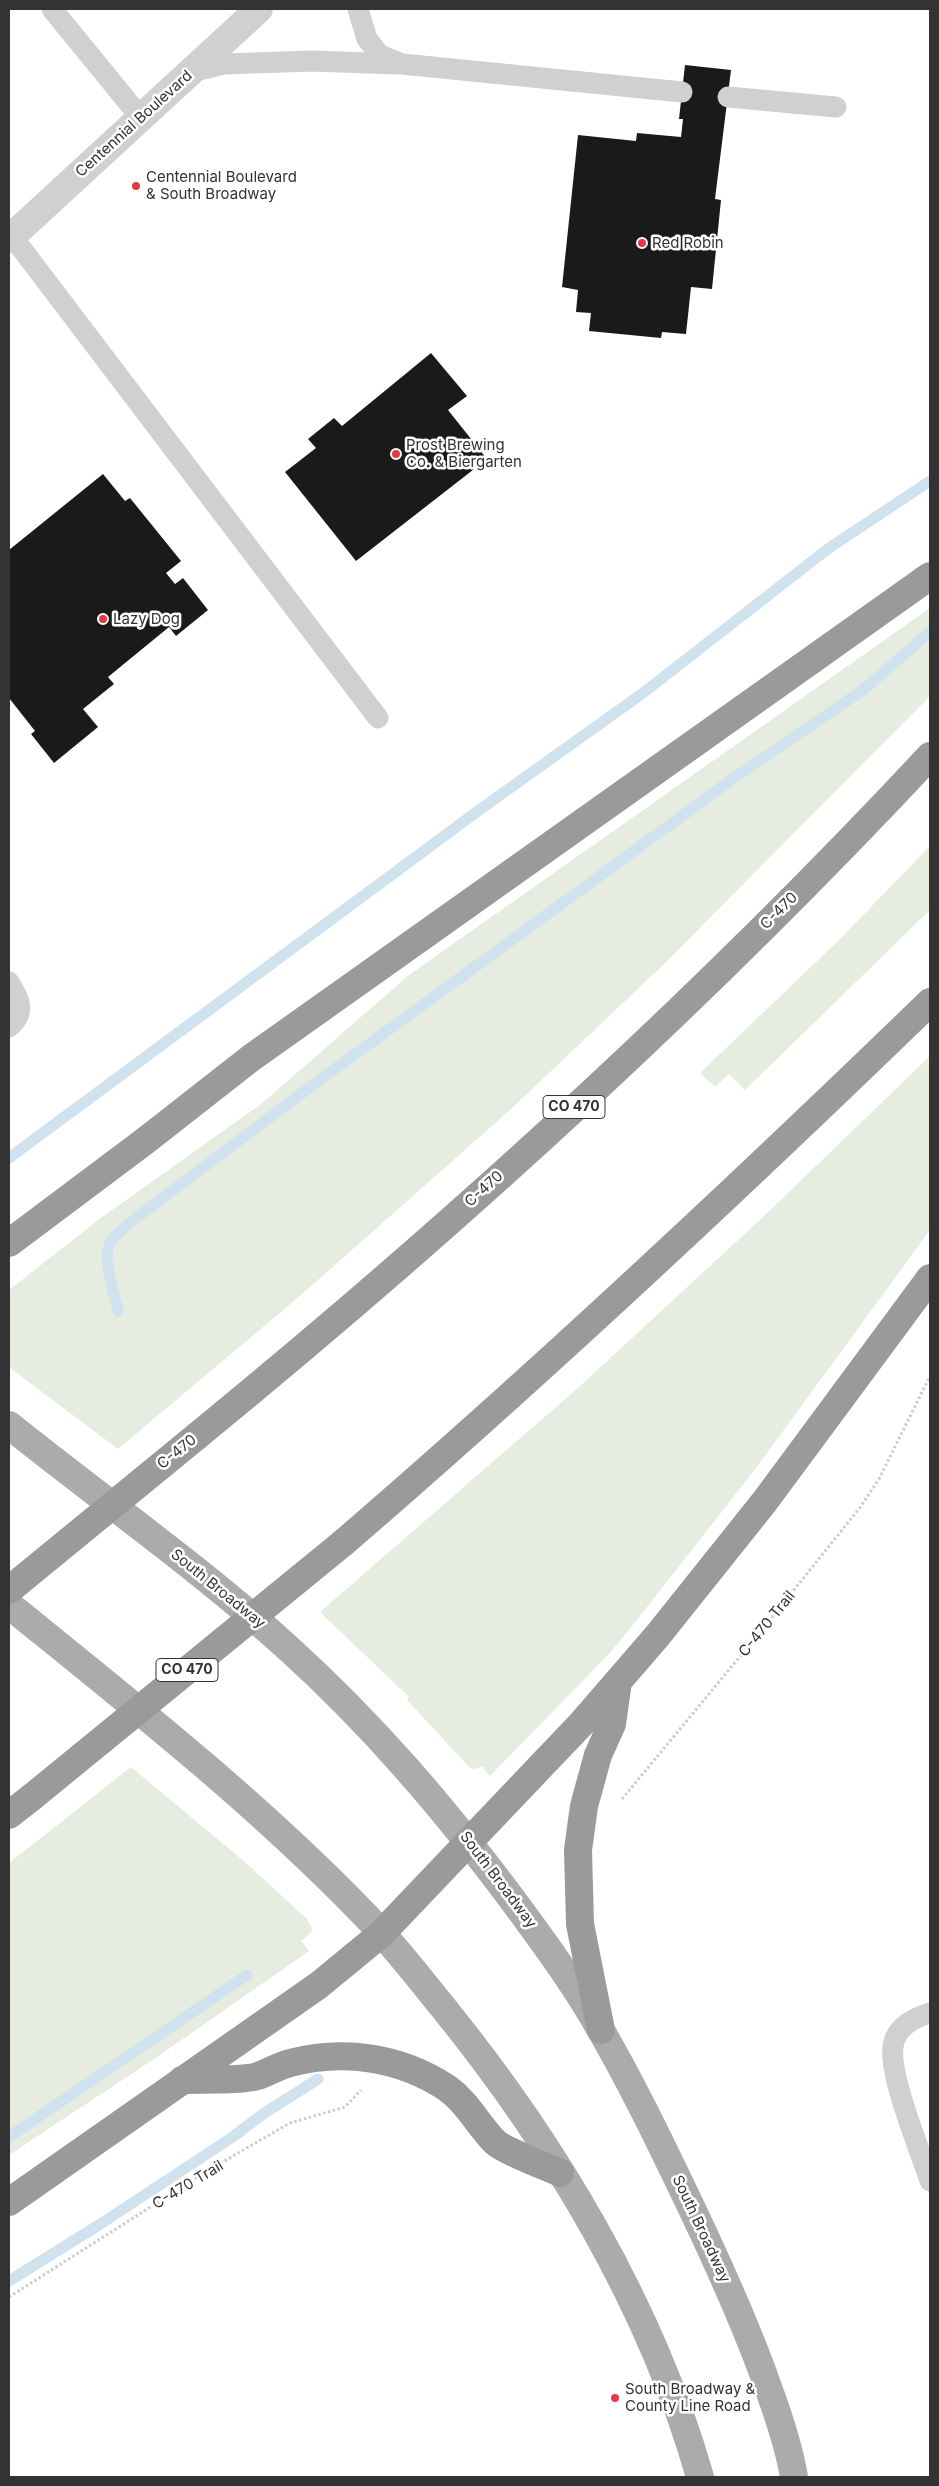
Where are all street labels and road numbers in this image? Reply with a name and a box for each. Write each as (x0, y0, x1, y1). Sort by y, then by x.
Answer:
street label: Centennial Boulevard (72, 67, 196, 181)
street label: C-470 (757, 889, 801, 933)
road number: CO 470 (543, 1096, 605, 1118)
street label: C-470 (461, 1167, 507, 1211)
street label: C-470 (154, 1431, 200, 1473)
street label: South Broadway (167, 1545, 269, 1633)
street label: C-470 Trail (735, 1587, 799, 1661)
road number: CO 470 (156, 1658, 218, 1682)
street label: South Broadway (456, 1828, 540, 1932)
street label: C-470 Trail (149, 2157, 227, 2213)
street label: South Broadway (668, 2172, 734, 2286)

